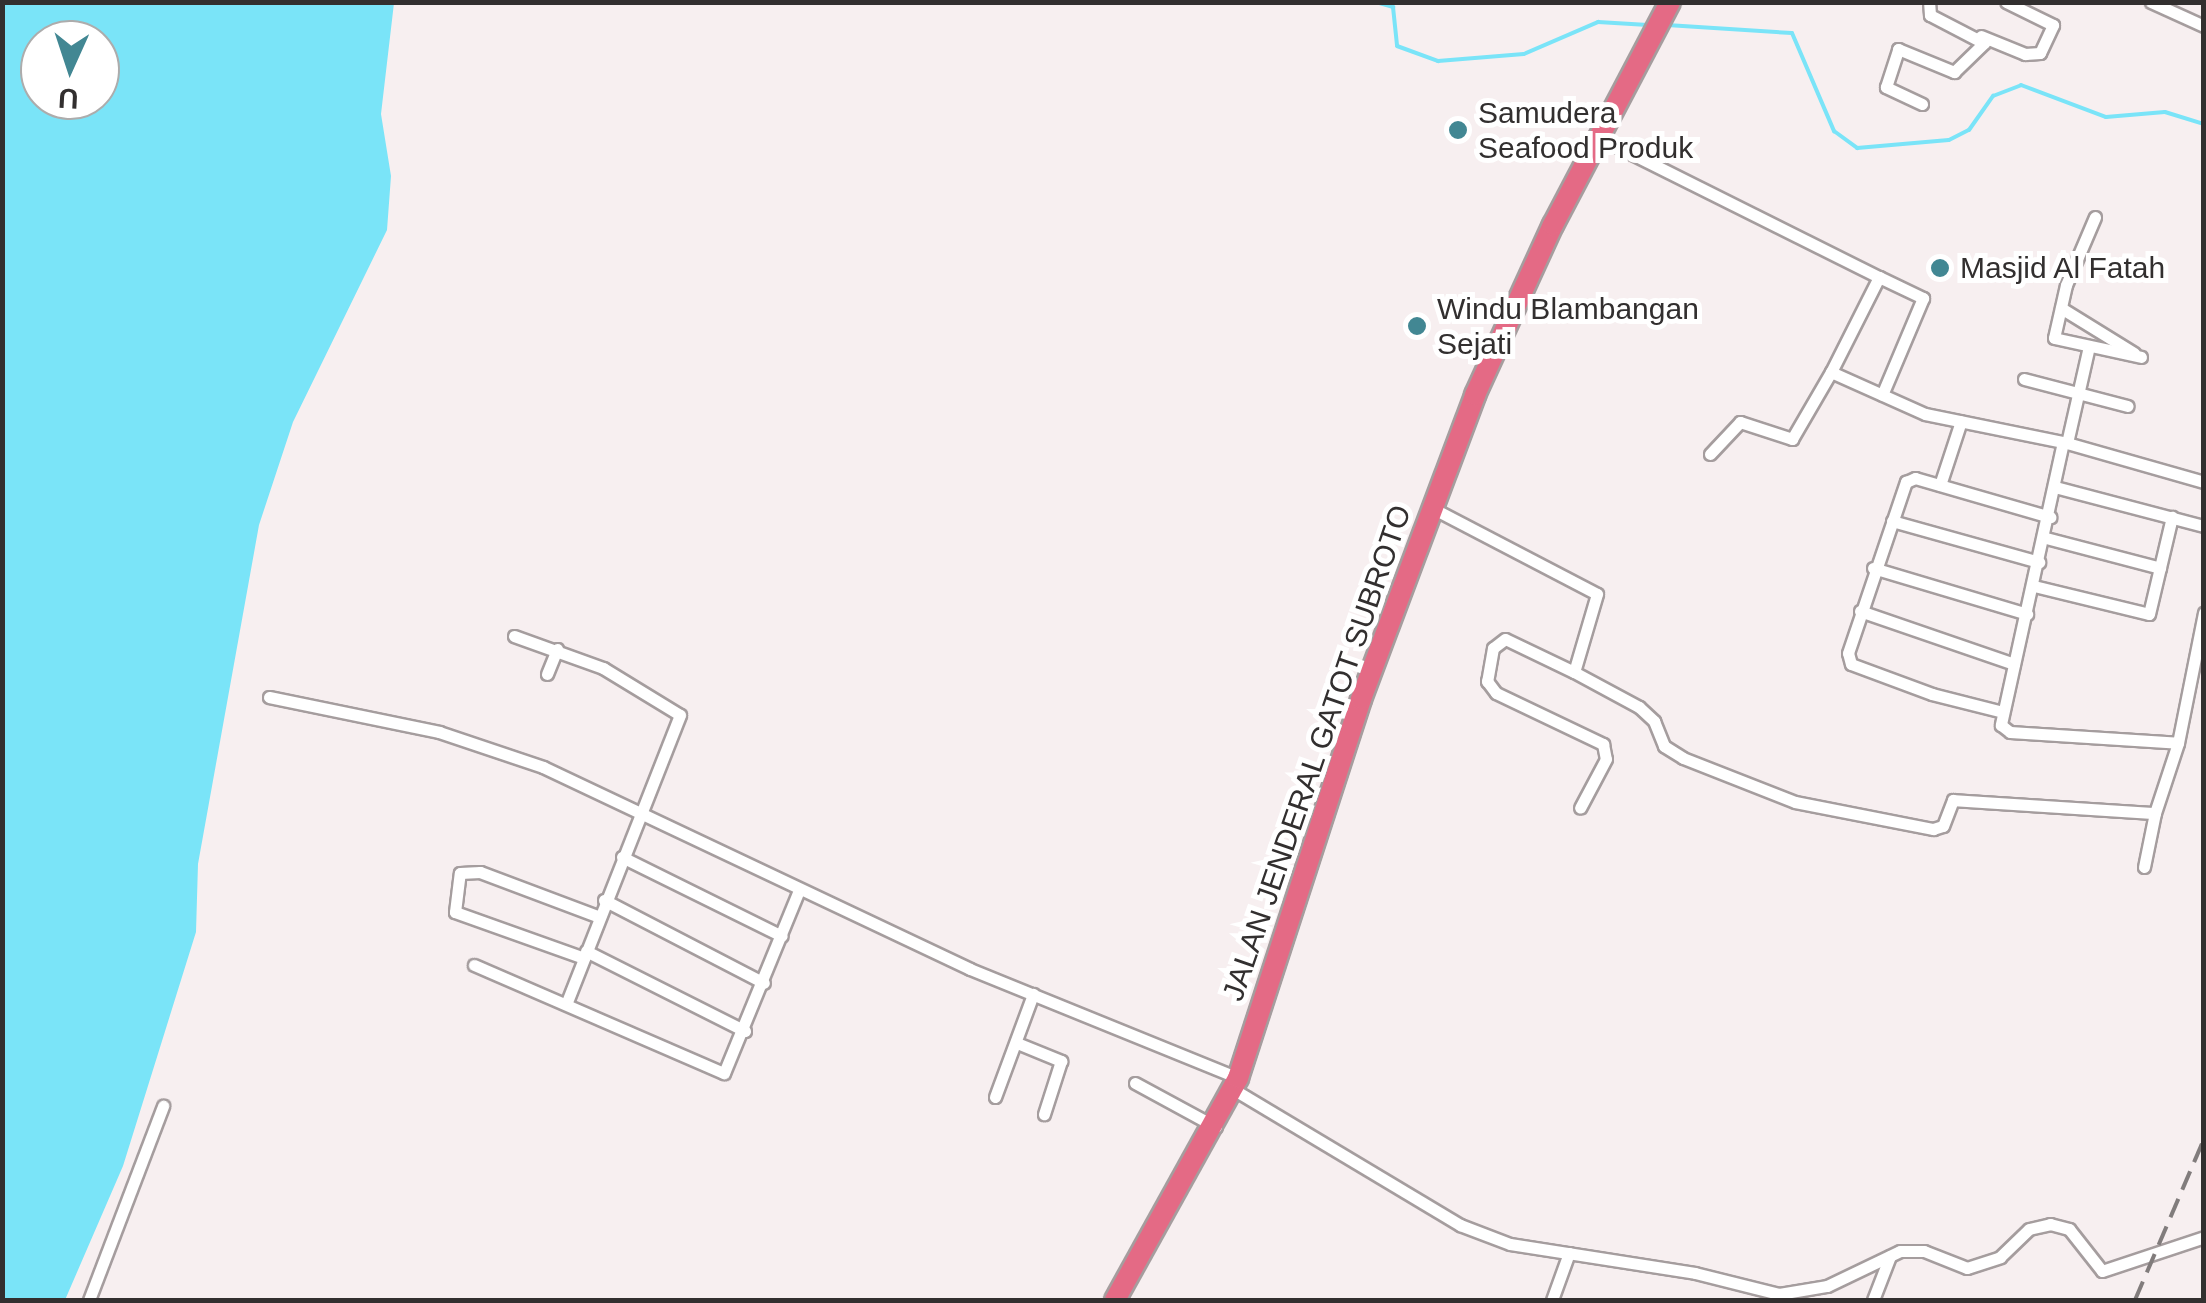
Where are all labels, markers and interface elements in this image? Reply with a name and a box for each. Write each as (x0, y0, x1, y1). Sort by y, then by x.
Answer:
north arrow (20, 20, 120, 120)
text: U (58, 82, 79, 114)
place label: Samudera Seafood Produk (1478, 95, 1693, 166)
marker: Samudera Seafood Produk (1447, 119, 1469, 141)
place label: Masjid Al Fatah (1960, 250, 2167, 286)
marker: Masjid Al Fatah (1929, 257, 1951, 279)
place label: Windu Blambangan Sejati (1437, 291, 1699, 362)
marker: Windu Blambangan Sejati (1406, 315, 1428, 337)
street label: JALAN JENDERAL GATOT SUBROTO (1215, 500, 1419, 1006)

